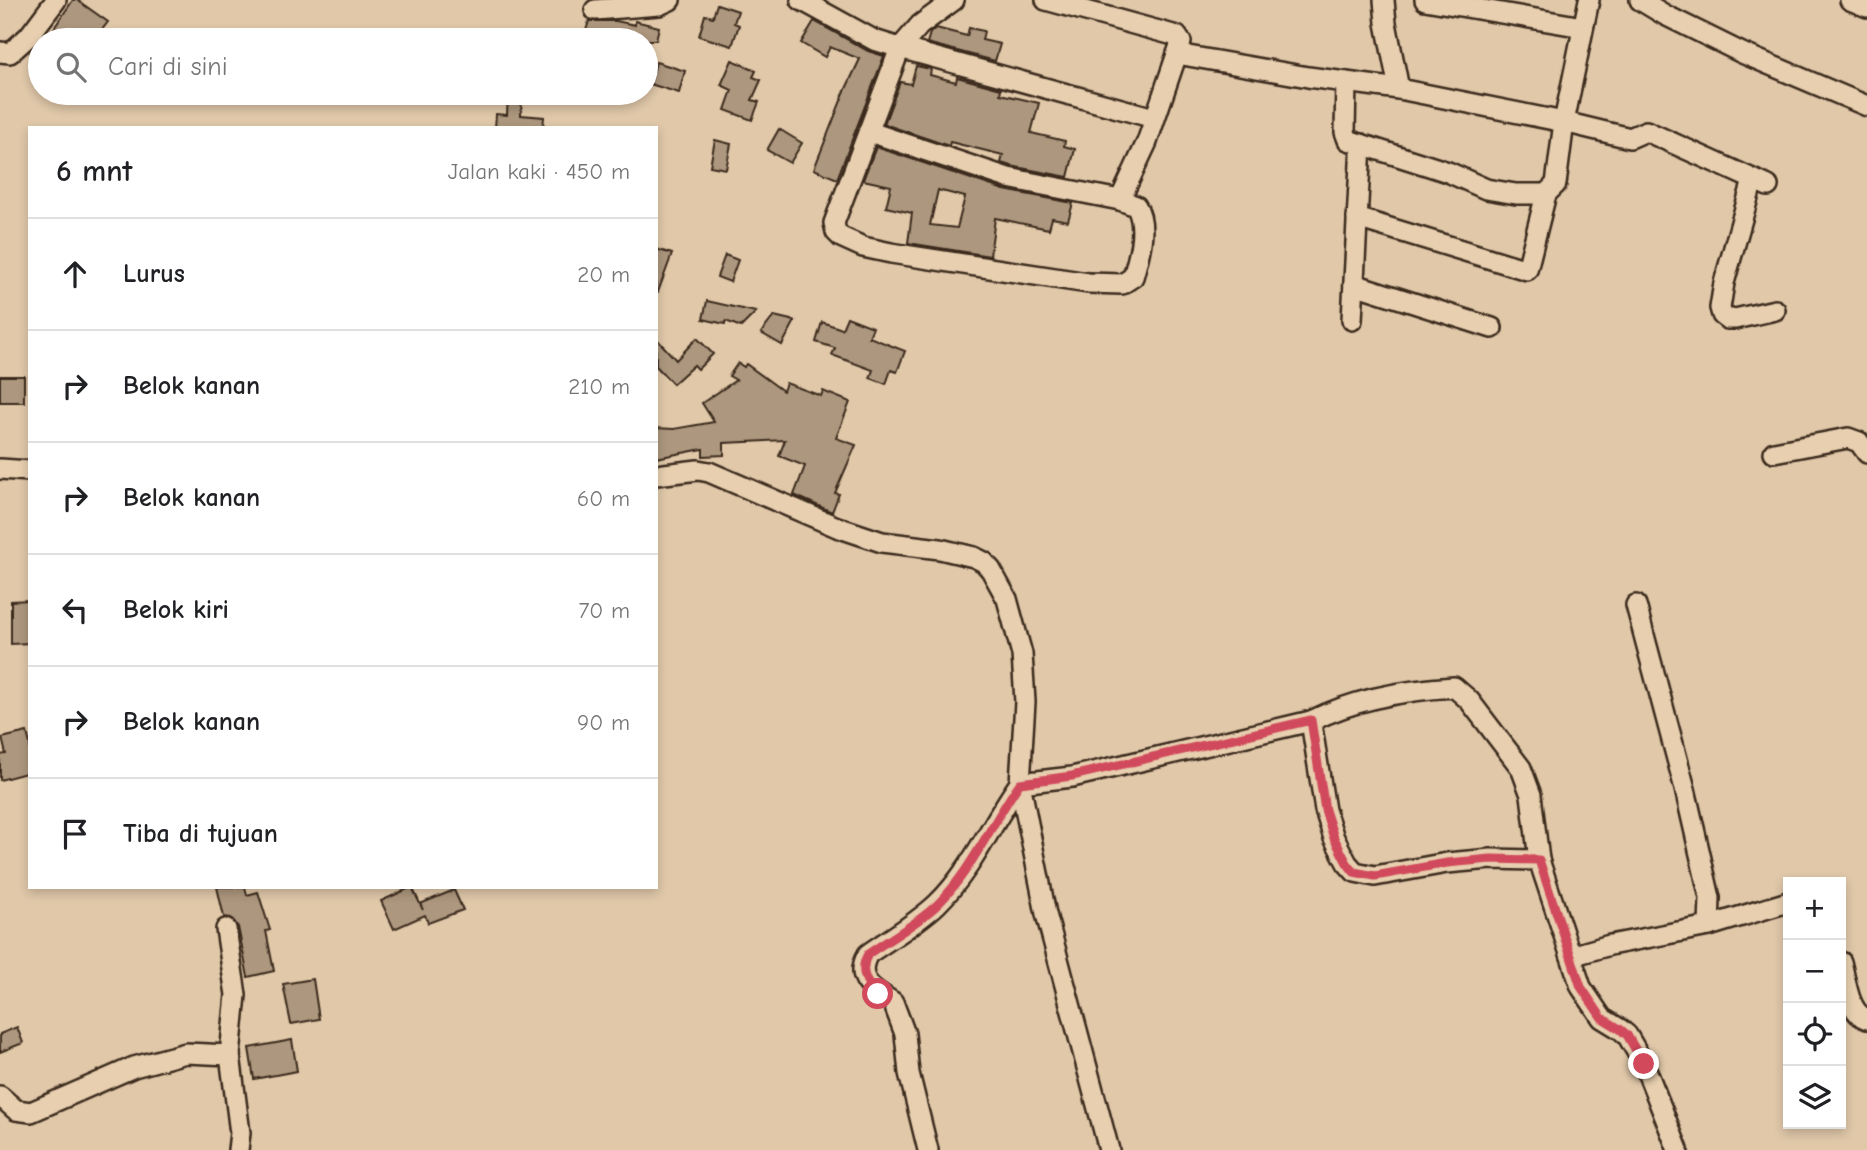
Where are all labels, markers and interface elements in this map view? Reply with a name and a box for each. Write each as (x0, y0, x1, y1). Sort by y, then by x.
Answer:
search box (28, 28, 658, 105)
icon: search (52, 48, 90, 86)
text: Cari di sini (108, 52, 228, 82)
text: 6 mnt (56, 154, 132, 189)
text: Jalan kaki · 450 m (448, 158, 630, 185)
icon: ahead (56, 255, 94, 293)
text: Lurus (123, 259, 185, 289)
text: 20 m (577, 261, 630, 288)
icon: right (56, 367, 94, 405)
text: Belok kanan (123, 371, 260, 401)
text: 210 m (568, 373, 630, 400)
icon: right (56, 479, 94, 517)
text: Belok kanan (123, 483, 260, 513)
text: 60 m (577, 485, 630, 512)
icon: left (56, 591, 94, 629)
text: Belok kiri (123, 595, 229, 625)
text: 70 m (578, 597, 630, 624)
icon: right (56, 703, 94, 741)
text: Belok kanan (123, 707, 260, 737)
text: 90 m (577, 709, 630, 736)
icon: arrive (56, 815, 94, 853)
text: Tiba di tujuan (123, 819, 278, 849)
map controls (1783, 877, 1846, 1129)
button: + (1783, 877, 1846, 940)
button: − (1783, 940, 1846, 1003)
route start (862, 978, 893, 1009)
button: locate (1783, 1003, 1846, 1066)
route end (1628, 1048, 1659, 1079)
button: layers (1783, 1066, 1846, 1129)

